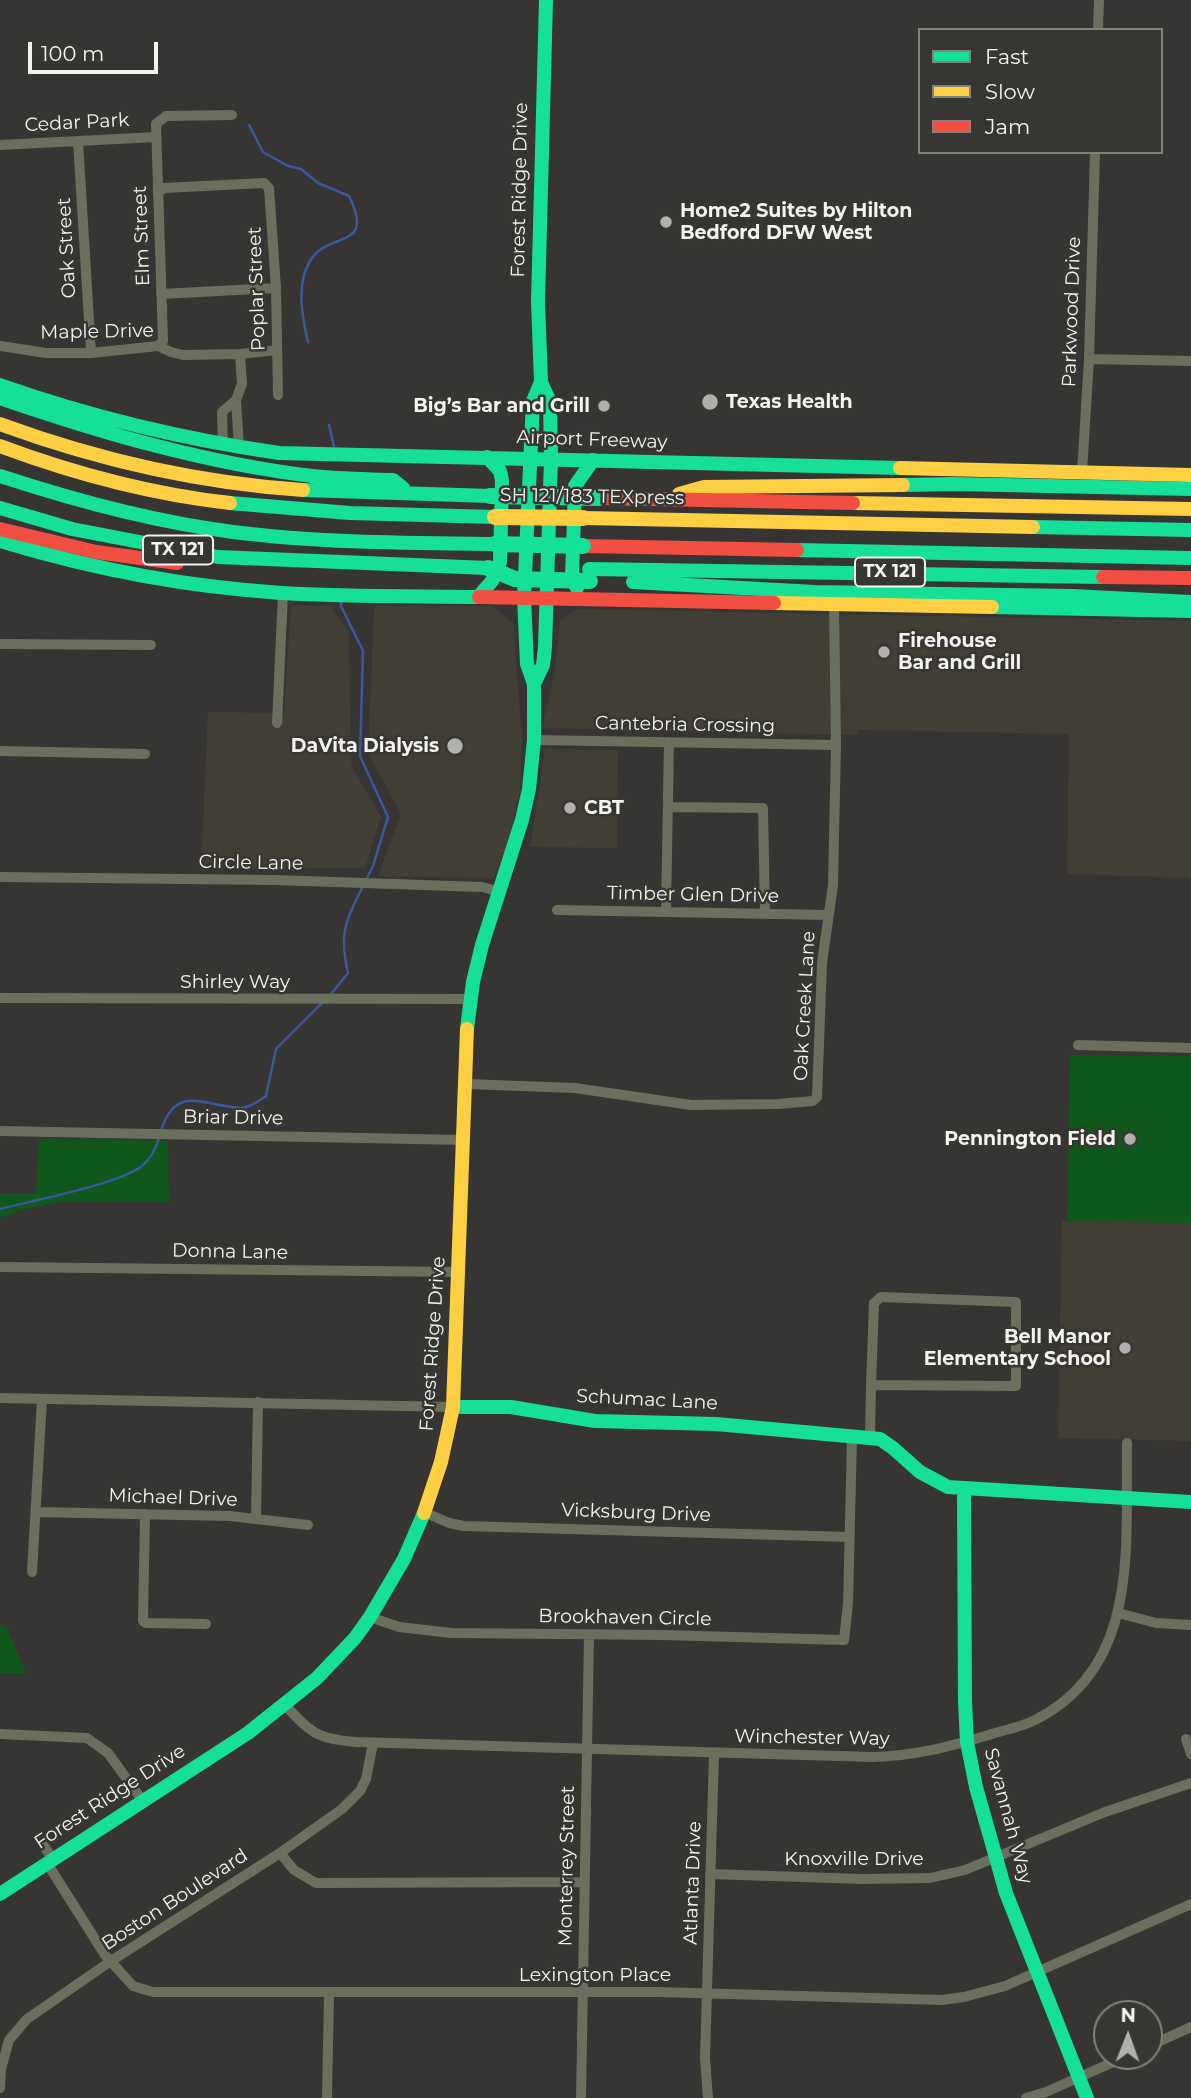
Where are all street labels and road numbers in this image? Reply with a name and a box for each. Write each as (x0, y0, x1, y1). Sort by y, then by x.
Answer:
street label: Forest Ridge Drive (507, 102, 533, 278)
street label: Cedar Park (24, 109, 130, 137)
street label: Elm Street (129, 185, 155, 287)
street label: Oak Street (53, 197, 81, 299)
street label: Poplar Street (243, 226, 271, 352)
street label: Parkwood Drive (1058, 236, 1086, 388)
street label: Maple Drive (40, 320, 154, 344)
street label: Airport Freeway (516, 426, 668, 454)
street label: SH 121/183 TEXpress (500, 484, 684, 510)
road number: TX 121 (143, 536, 213, 564)
road number: TX 121 (855, 558, 925, 586)
street label: Cantebria Crossing (595, 712, 775, 738)
street label: Circle Lane (198, 851, 304, 875)
street label: Timber Glen Drive (607, 882, 779, 908)
street label: Oak Creek Lane (790, 930, 820, 1082)
street label: Shirley Way (180, 971, 290, 993)
street label: Briar Drive (183, 1106, 283, 1130)
street label: Donna Lane (172, 1240, 288, 1264)
street label: Forest Ridge Drive (416, 1256, 450, 1432)
street label: Schumac Lane (576, 1385, 718, 1415)
street label: Michael Drive (108, 1484, 238, 1512)
street label: Vicksburg Drive (561, 1499, 711, 1527)
street label: Brookhaven Circle (538, 1605, 712, 1631)
street label: Winchester Way (734, 1725, 890, 1751)
street label: Forest Ridge Drive (30, 1740, 190, 1854)
street label: Savannah Way (979, 1746, 1037, 1886)
street label: Monterrey Street (554, 1785, 580, 1947)
street label: Atlanta Drive (679, 1821, 707, 1945)
street label: Boston Boulevard (98, 1844, 252, 1956)
street label: Knoxville Drive (784, 1848, 924, 1870)
street label: Lexington Place (519, 1964, 671, 1986)

